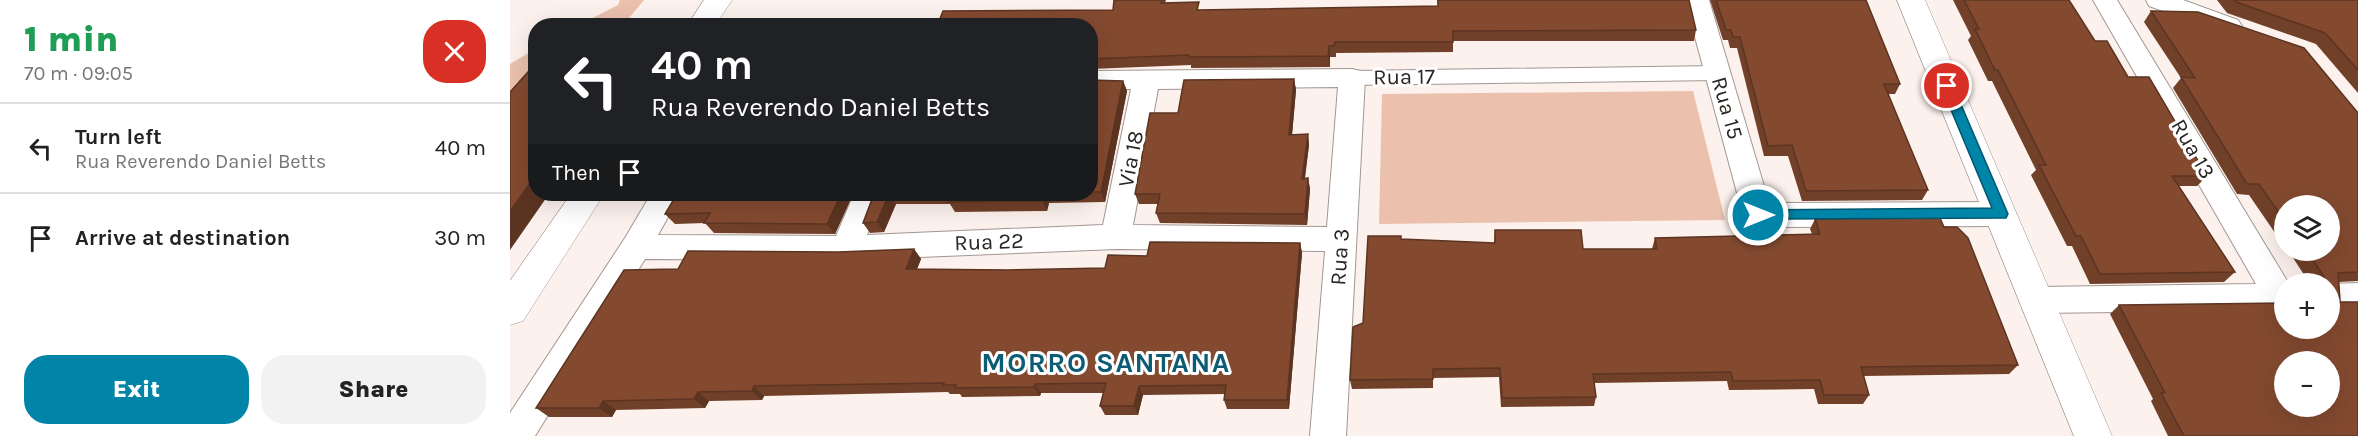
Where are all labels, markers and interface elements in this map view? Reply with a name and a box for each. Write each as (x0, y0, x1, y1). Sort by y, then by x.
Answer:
text: 1 min (24, 18, 118, 60)
button: close (423, 20, 486, 83)
text: 40 m (651, 40, 753, 90)
icon: left (552, 42, 630, 120)
pin (1921, 60, 1972, 111)
text: 70 m · 09:05 (24, 62, 133, 85)
street label: Rua 17 (1373, 63, 1435, 91)
icon: arrive (1930, 69, 1963, 102)
street label: Rua 15 (1706, 74, 1748, 142)
text: Rua Reverendo Daniel Betts (651, 91, 990, 123)
street label: Rua 13 (2166, 115, 2220, 183)
text: Turn left (75, 124, 162, 150)
street label: Via 18 (1113, 129, 1149, 189)
icon: left (24, 132, 57, 165)
text: 40 m (435, 135, 486, 161)
text: Rua Reverendo Daniel Betts (75, 150, 326, 173)
icon: arrive (613, 156, 646, 189)
text: Then (552, 160, 601, 186)
position arrow (1726, 183, 1790, 247)
map controls (2274, 195, 2340, 417)
button: layers (2274, 195, 2340, 261)
icon: arrive (24, 222, 57, 255)
text: Arrive at destination (75, 225, 290, 251)
text: 30 m (434, 225, 486, 251)
street label: Rua 22 (954, 228, 1024, 256)
street label: Rua 3 (1325, 228, 1355, 286)
button: + (2274, 273, 2340, 339)
district label: MORRO SANTANA (981, 346, 1231, 379)
button: − (2274, 351, 2340, 417)
button: Exit (24, 355, 249, 424)
button: Share (261, 355, 486, 424)

